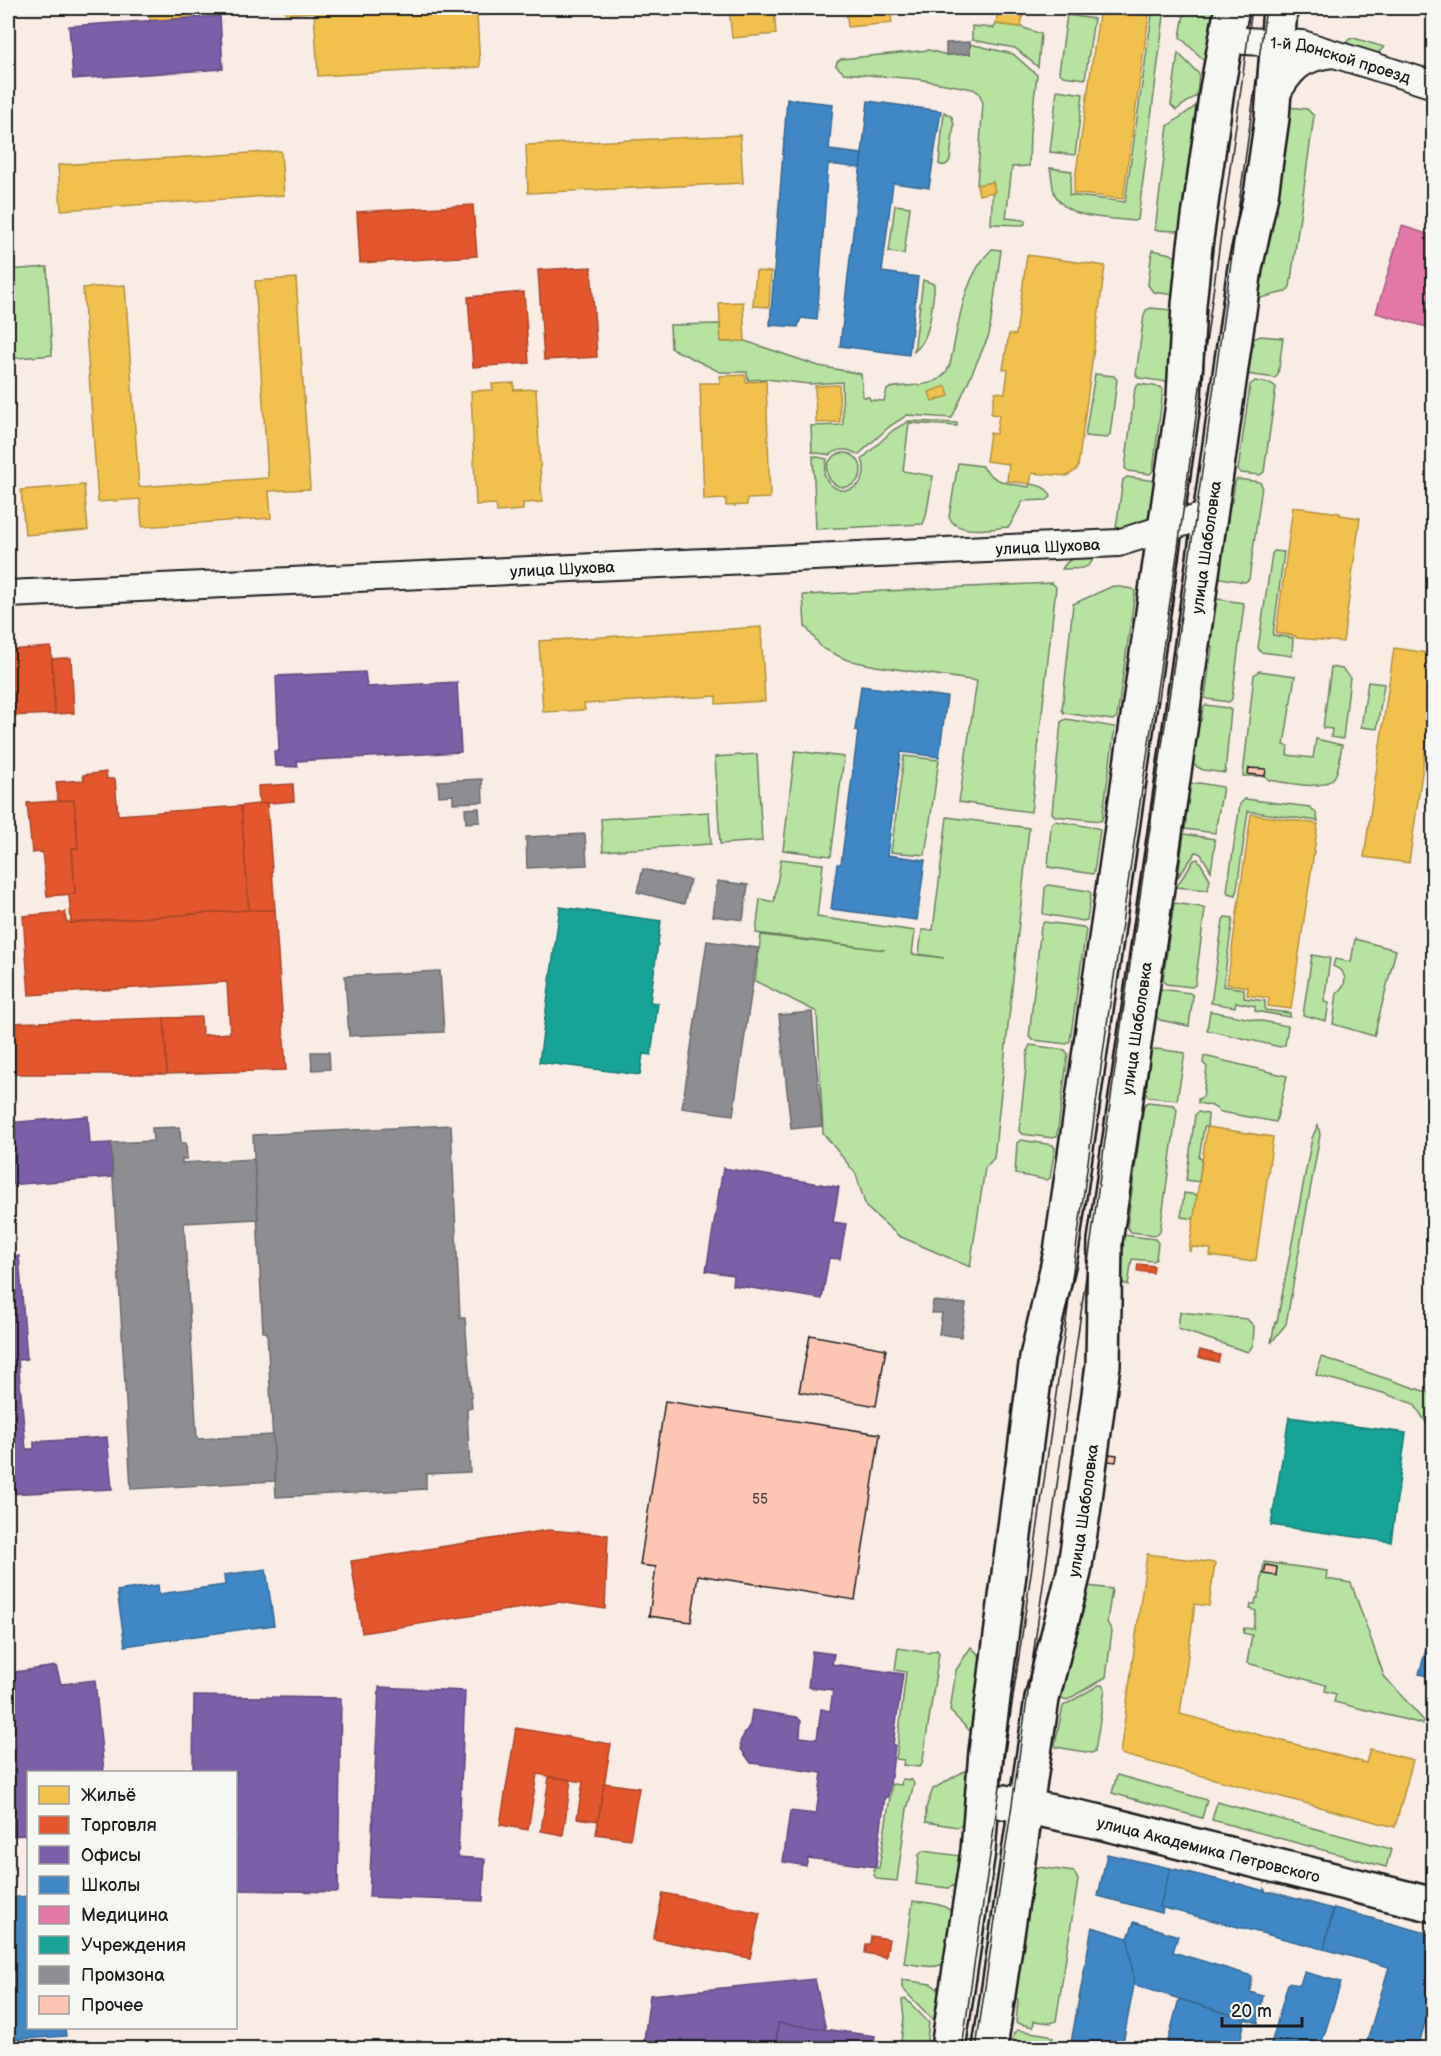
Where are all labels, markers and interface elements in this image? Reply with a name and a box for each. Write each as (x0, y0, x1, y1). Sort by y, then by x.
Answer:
street label: 1-й Донской проезд (1270, 34, 1413, 88)
street label: улица Шаболовка (1188, 479, 1226, 615)
street label: улица Шухова (995, 536, 1101, 560)
street label: улица Шухова (510, 558, 616, 582)
street label: улица Шаболовка (1119, 960, 1157, 1096)
street label: улица Шаболовка (1065, 1442, 1103, 1579)
house number: 55 (752, 1491, 768, 1508)
legend (27, 1771, 237, 2029)
text: Жильё (81, 1785, 136, 1806)
street label: улица Академика Петровского (1095, 1814, 1322, 1887)
text: Торговля (81, 1815, 157, 1836)
text: Офисы (81, 1845, 141, 1866)
text: Школы (81, 1875, 140, 1896)
text: Медицина (81, 1905, 169, 1926)
text: Учреждения (81, 1935, 186, 1956)
text: Промзона (81, 1965, 165, 1986)
scale bar (1222, 1990, 1302, 2028)
text: Прочее (81, 1995, 143, 2016)
text: 20 m (1231, 2001, 1272, 2022)

